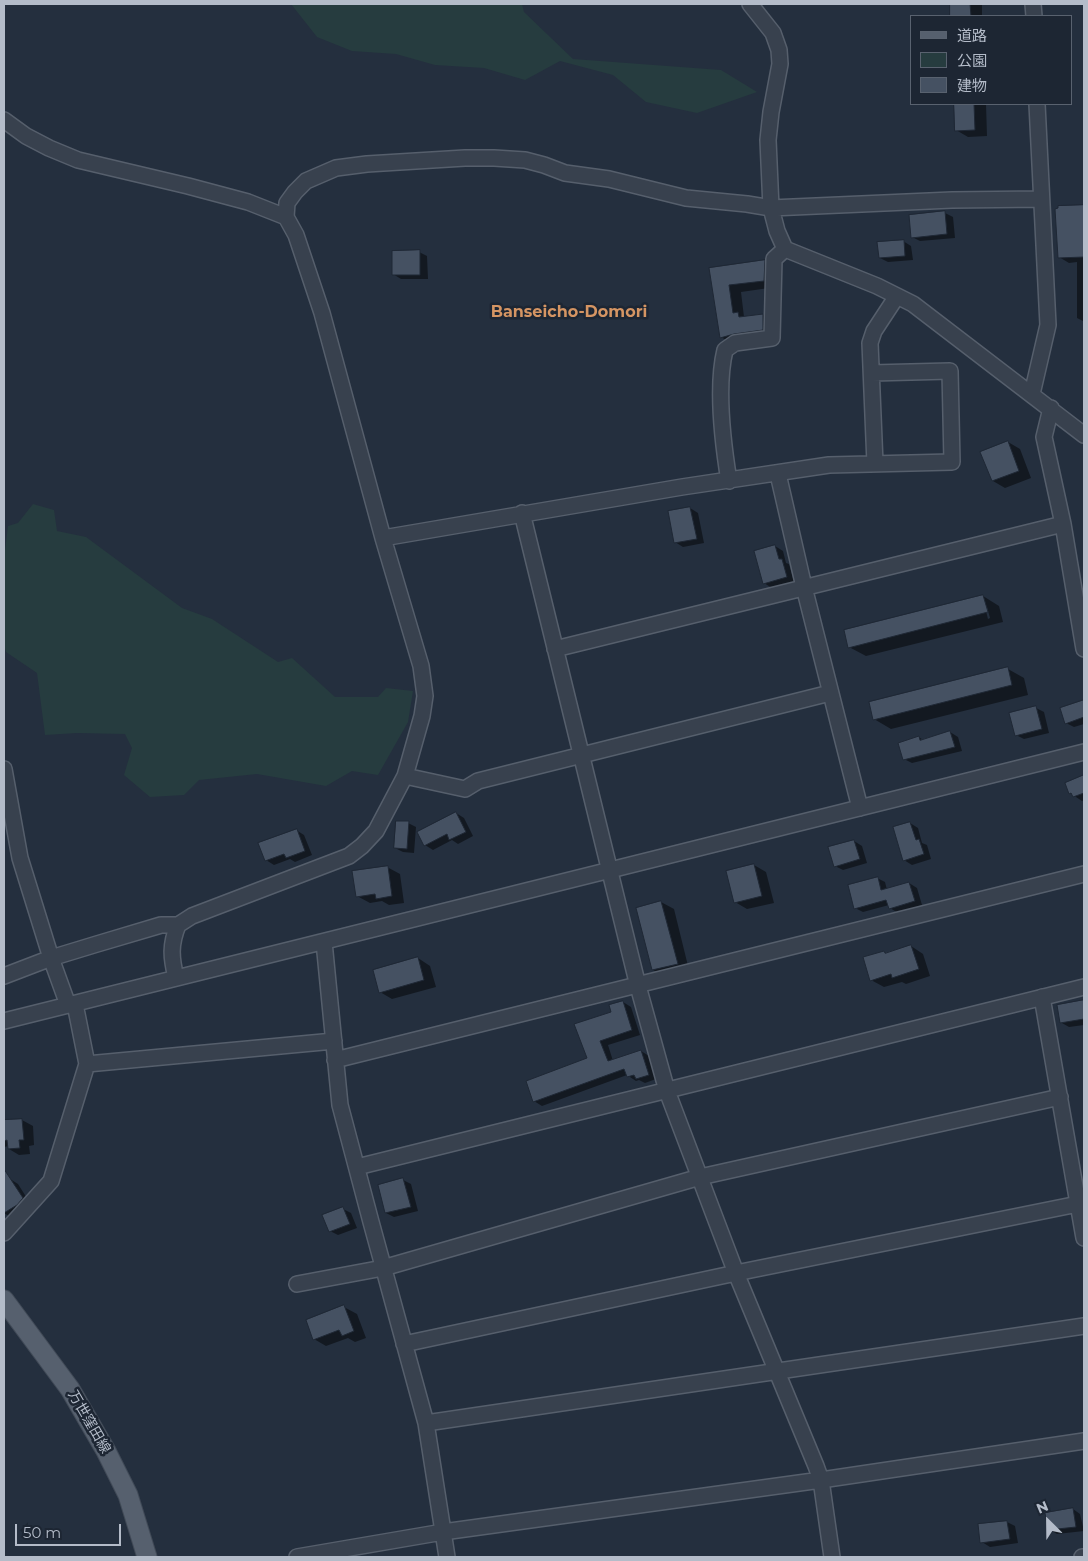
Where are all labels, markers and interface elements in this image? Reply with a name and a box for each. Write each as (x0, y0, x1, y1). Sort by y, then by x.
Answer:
legend (910, 15, 1073, 105)
text: 道路 (957, 26, 987, 45)
text: 公園 (957, 51, 987, 70)
text: 建物 (957, 76, 987, 95)
district label: Banseicho-Domori (491, 302, 647, 322)
street label: 万世窪田線 (64, 1387, 114, 1457)
north arrow (1023, 1496, 1073, 1546)
text: N (1033, 1497, 1051, 1518)
scale bar (18, 1514, 124, 1546)
text: 50 m (23, 1523, 61, 1542)

